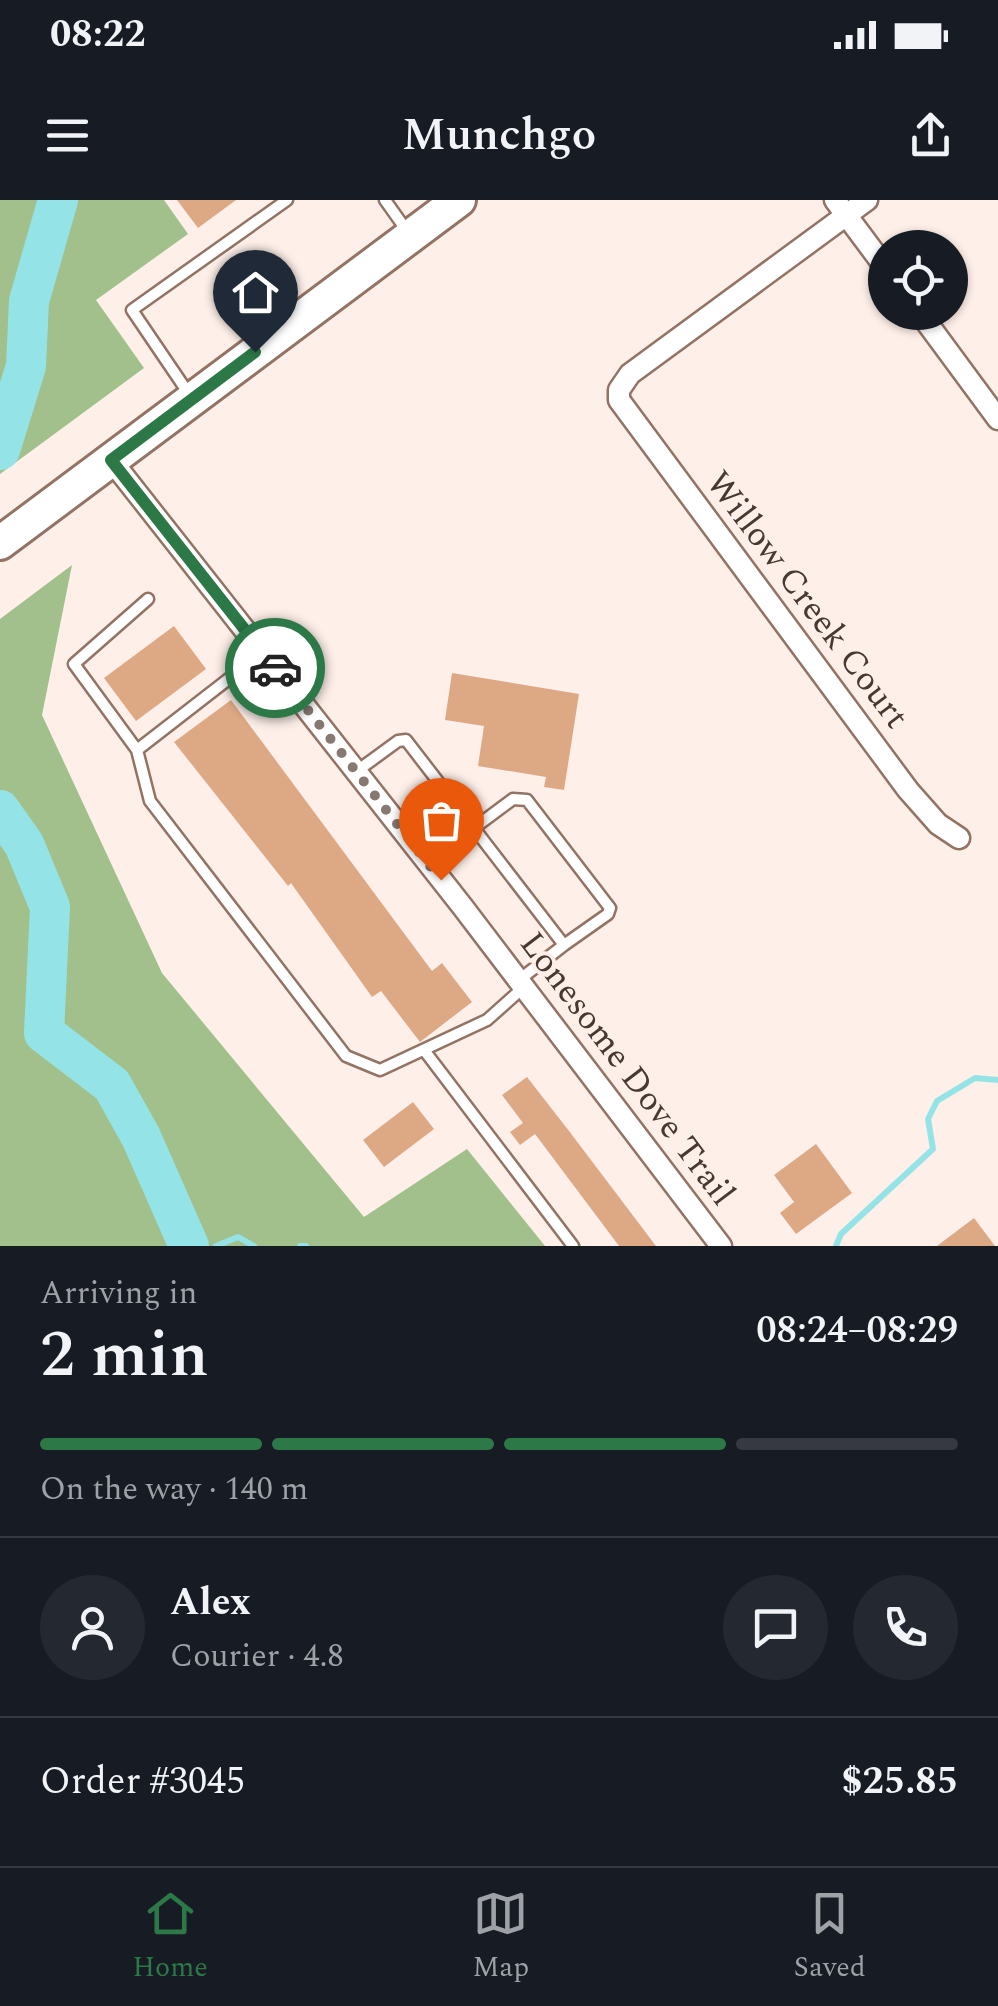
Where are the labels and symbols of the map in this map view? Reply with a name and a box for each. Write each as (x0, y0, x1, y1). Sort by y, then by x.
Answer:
pin (213, 250, 298, 353)
street label: Willow Creek Court (692, 460, 922, 740)
courier (225, 618, 325, 718)
pin (399, 778, 484, 881)
street label: Lonesome Dove Trail (506, 921, 748, 1217)

